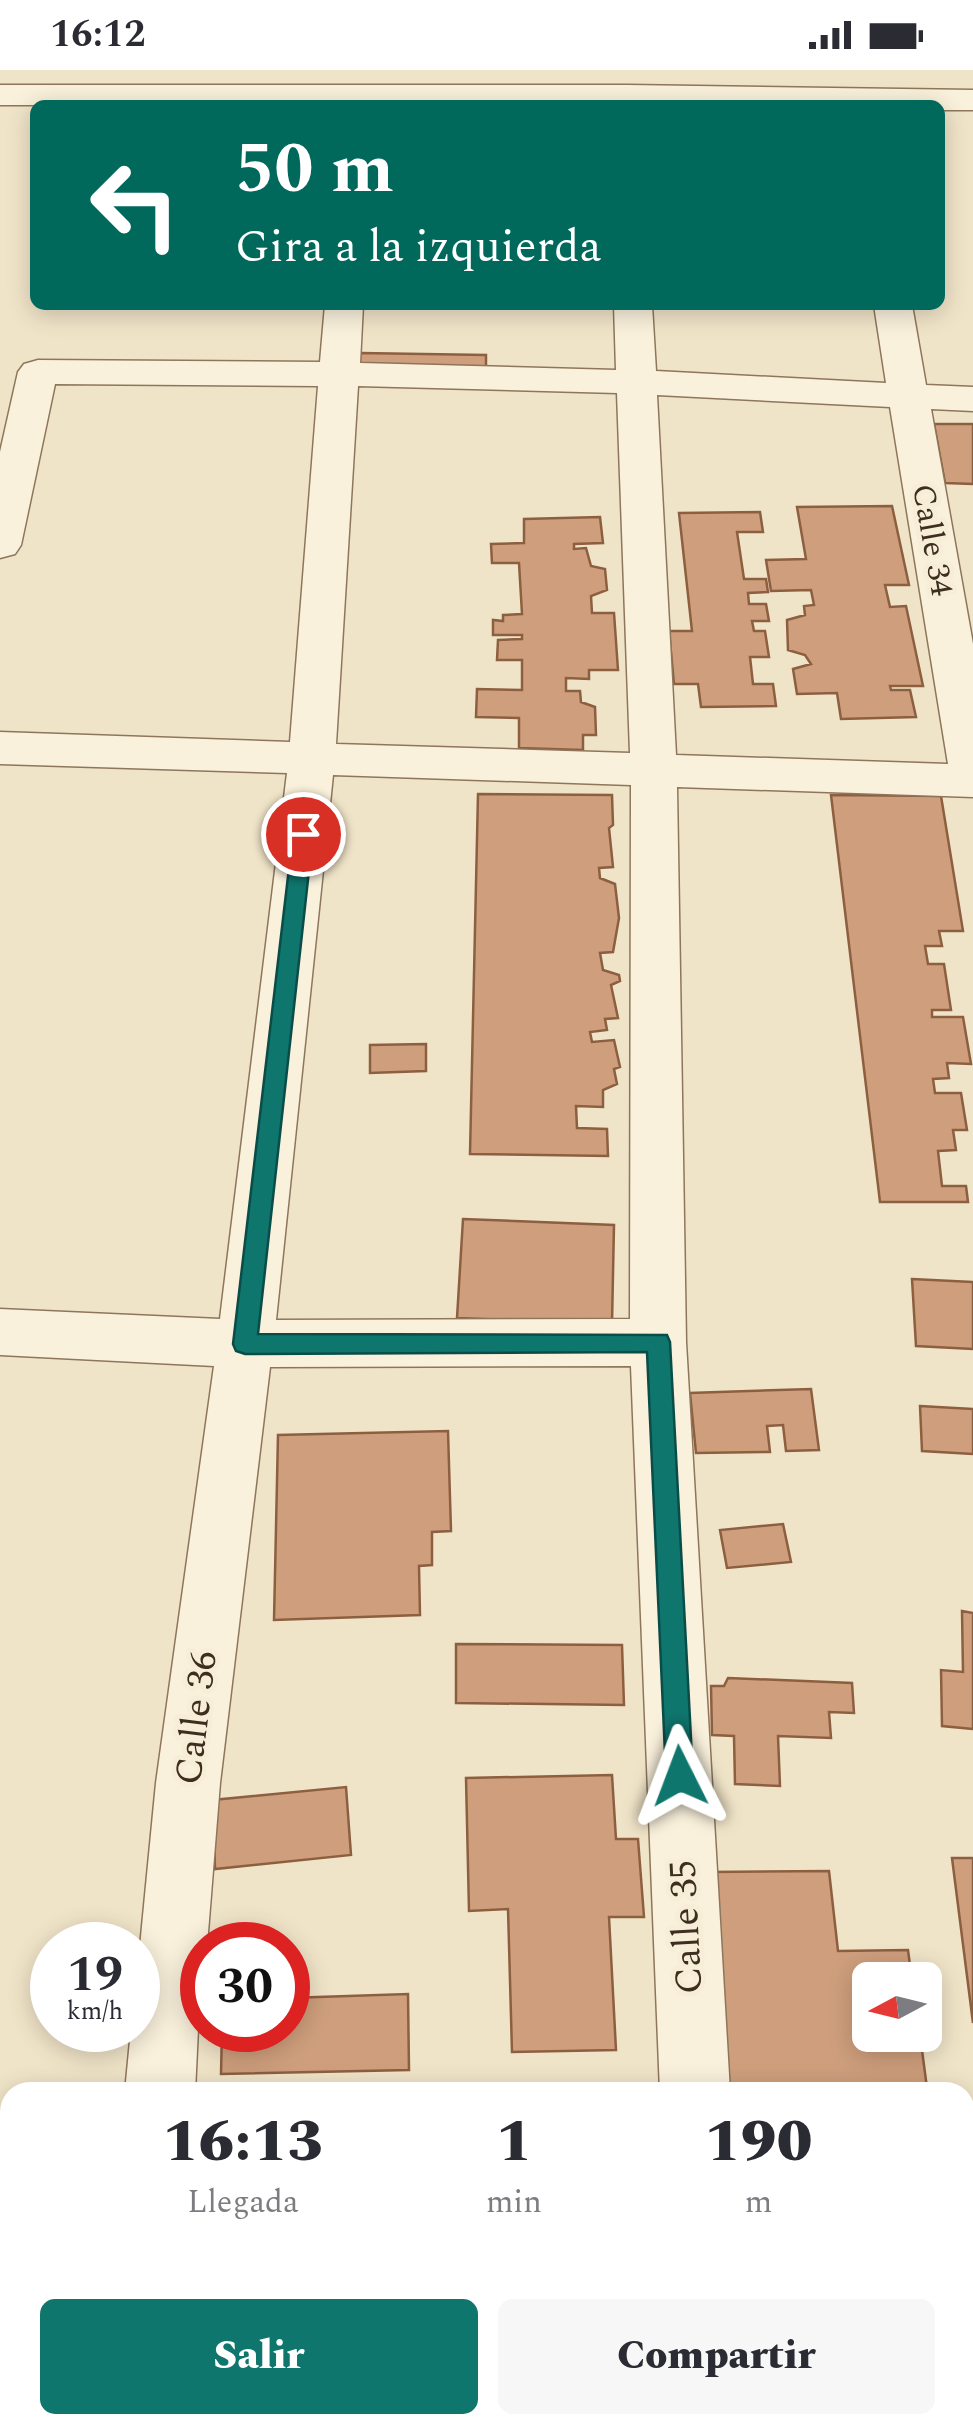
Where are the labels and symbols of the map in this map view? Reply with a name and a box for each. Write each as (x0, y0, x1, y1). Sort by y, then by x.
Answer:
street label: Calle 34 (898, 480, 966, 600)
pin (261, 792, 346, 877)
street label: Calle 36 (160, 1648, 234, 1788)
position arrow (628, 1724, 732, 1828)
street label: Calle 35 (655, 1858, 719, 1996)
speed limit sign: 30 (180, 1922, 310, 2052)
north arrow (852, 1962, 942, 2052)

